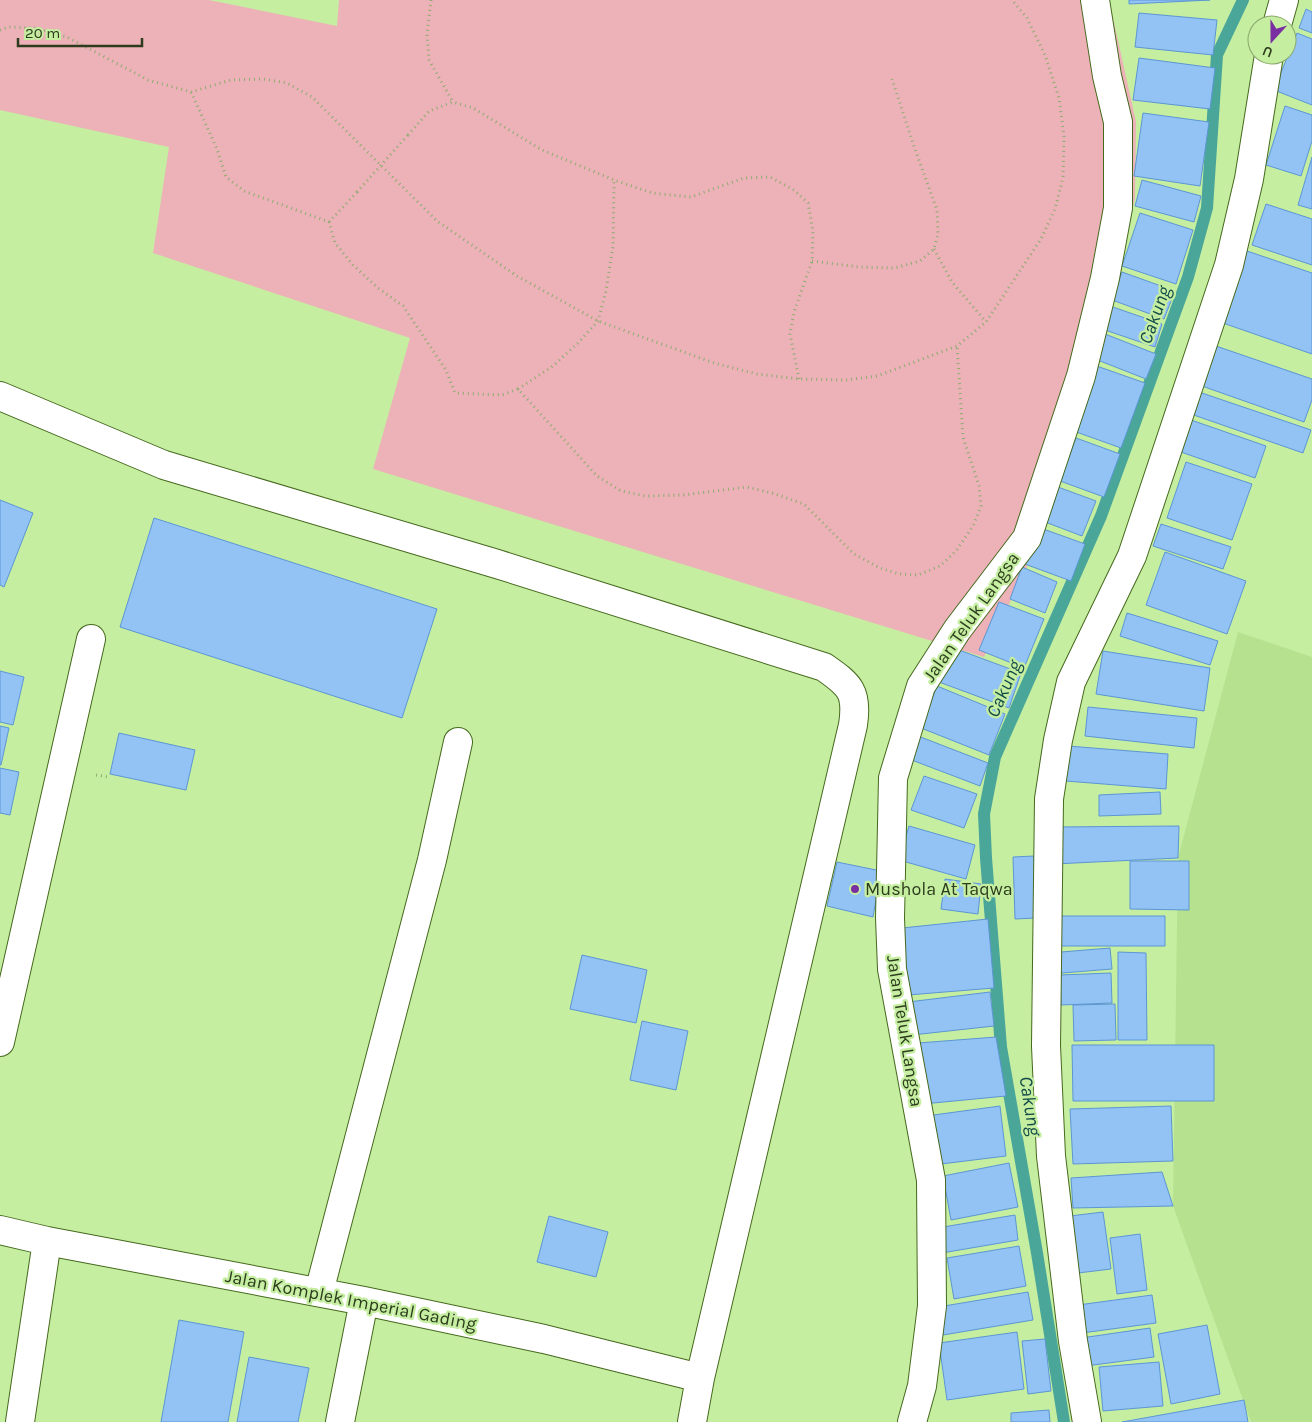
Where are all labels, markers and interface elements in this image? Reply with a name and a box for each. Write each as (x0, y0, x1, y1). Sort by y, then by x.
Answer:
scale bar (18, 15, 141, 47)
north arrow (1247, 15, 1297, 65)
text: 20 m (25, 24, 60, 42)
text: U (1260, 42, 1275, 61)
water label: Cakung (1134, 282, 1176, 347)
street label: Jalan Teluk Langsa (918, 548, 1024, 686)
water label: Cakung (982, 656, 1027, 721)
place label: Mushola At Taqwa (865, 878, 1013, 900)
marker: Mushola At Taqwa (849, 883, 861, 895)
street label: Jalan Teluk Langsa (882, 954, 928, 1108)
water label: Cakung (1014, 1075, 1046, 1139)
street label: Jalan Komplek Imperial Gading (224, 1265, 478, 1335)

